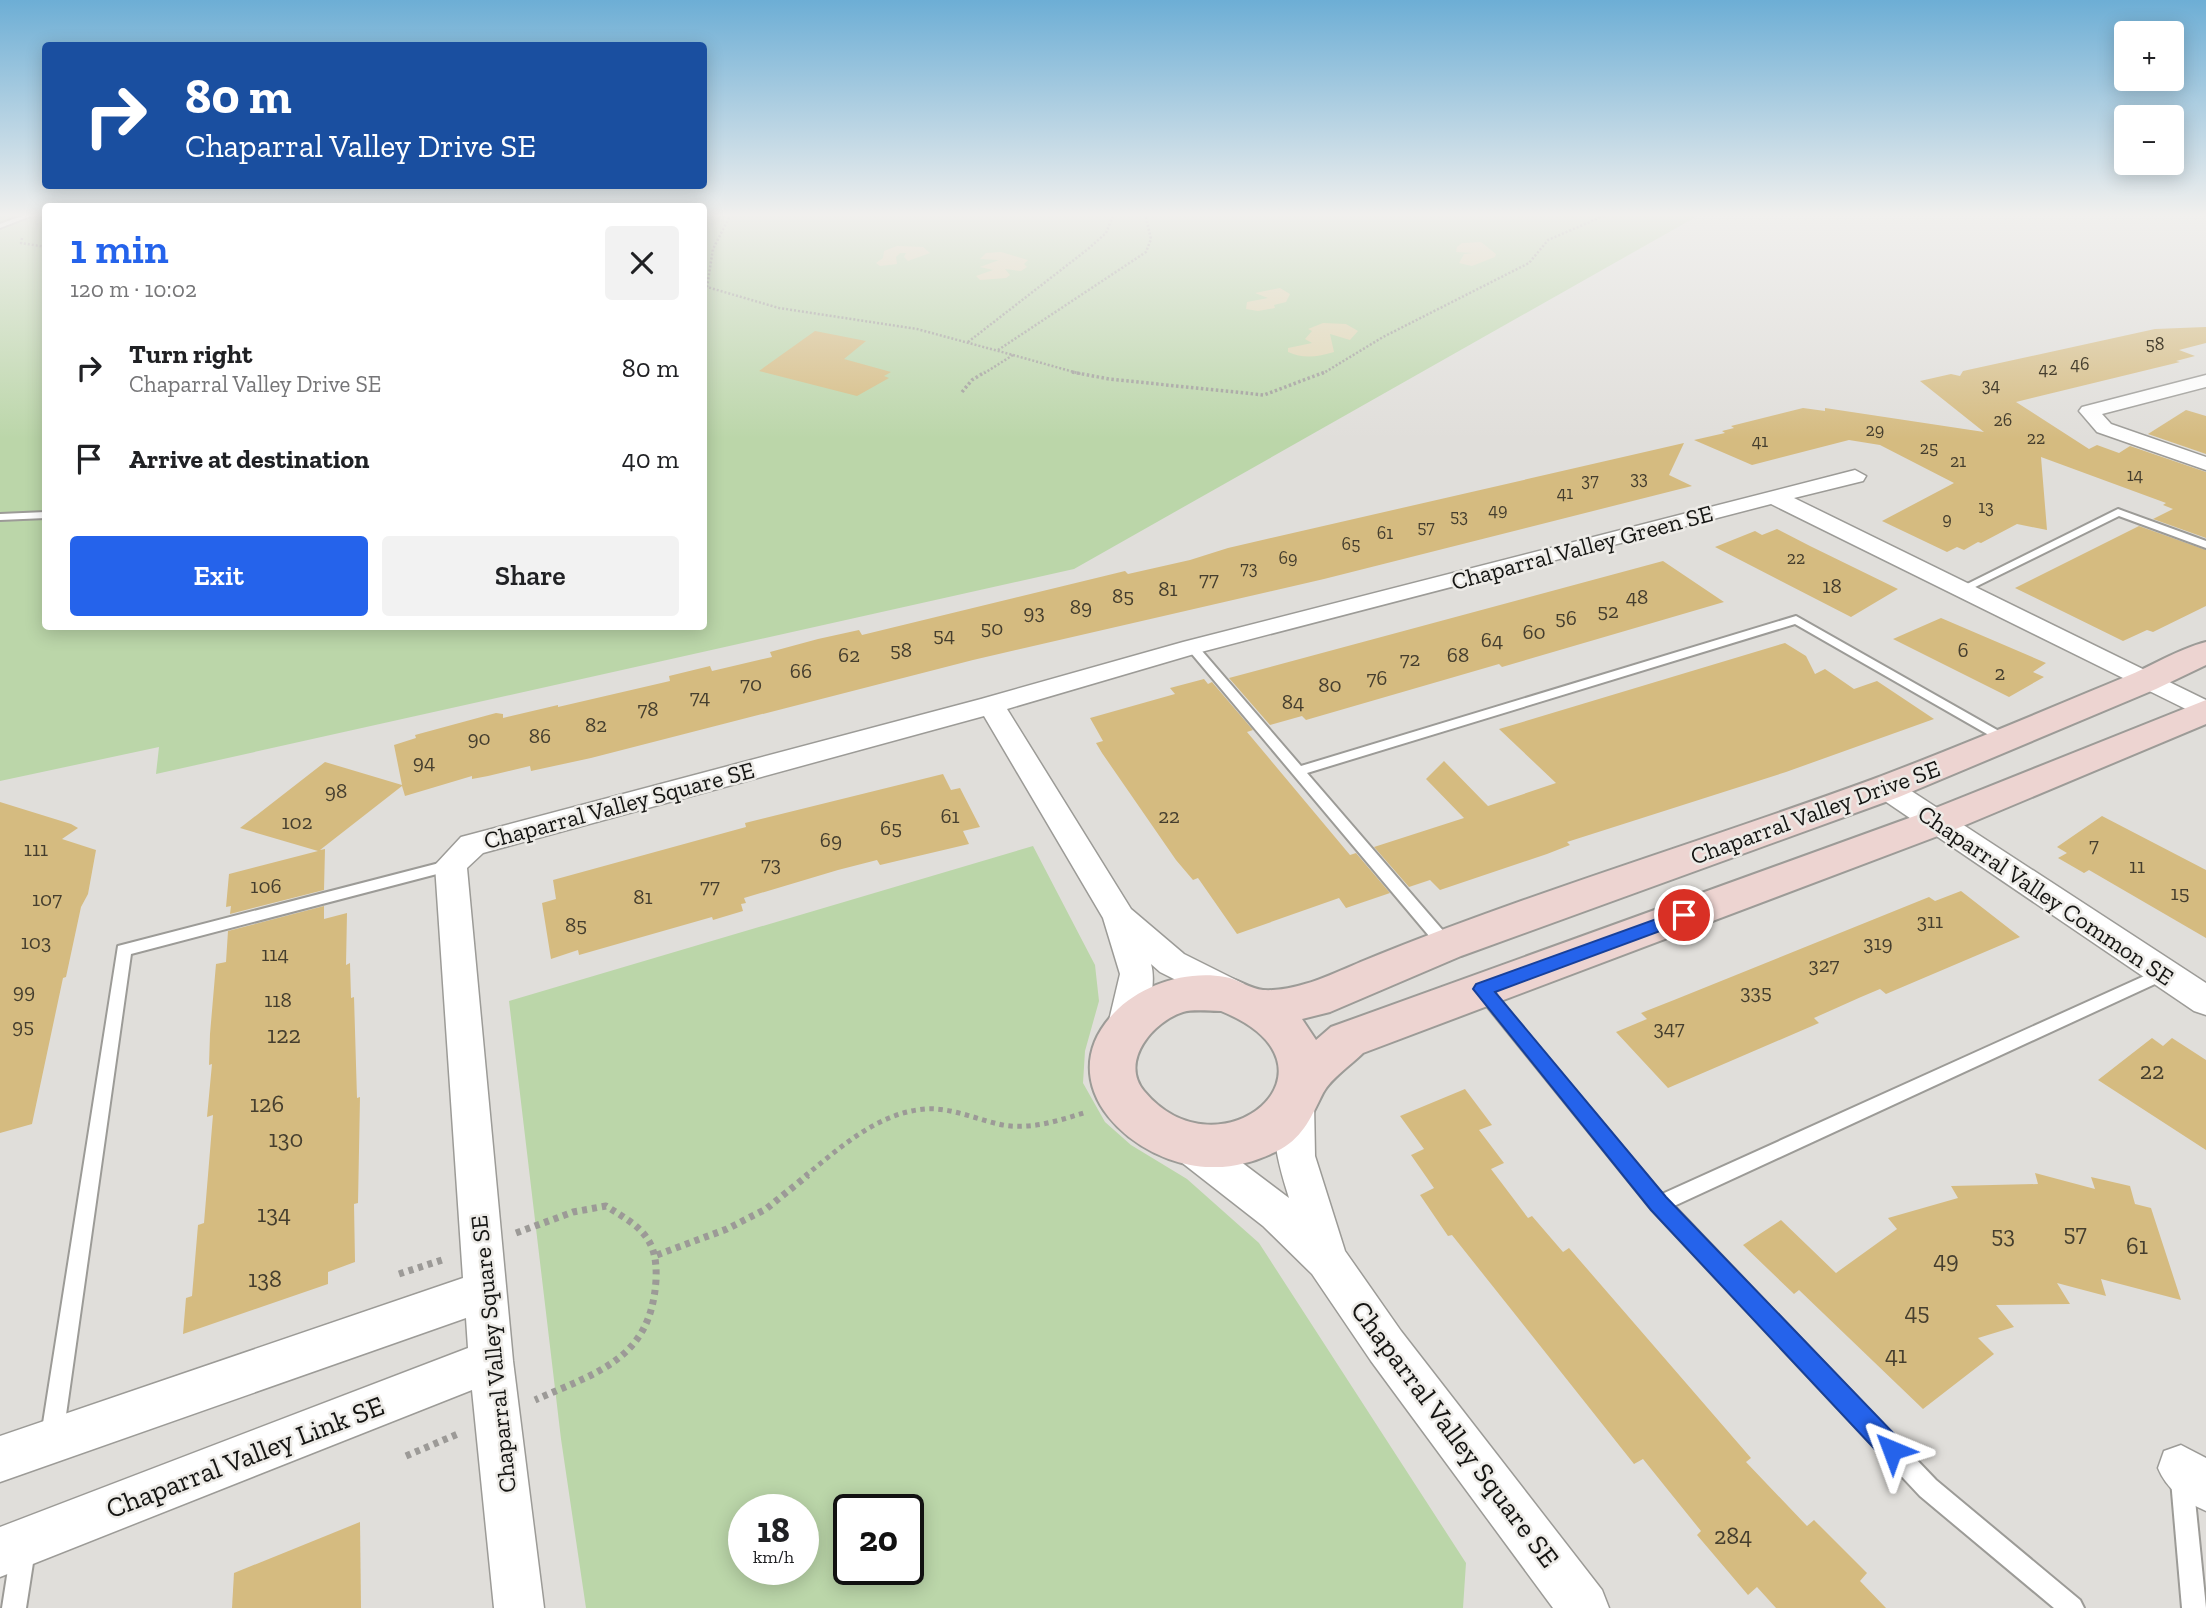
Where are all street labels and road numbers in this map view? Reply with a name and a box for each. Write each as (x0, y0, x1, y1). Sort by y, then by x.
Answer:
street label: Chaparral Valley Green SE (1448, 498, 1716, 596)
street label: Chaparral Valley Drive SE (1686, 753, 1944, 871)
street label: Chaparral Valley Square SE (481, 755, 757, 855)
street label: Chaparral Valley Common SE (1913, 799, 2179, 991)
street label: Chaparral Valley Square SE (464, 1214, 522, 1494)
street label: Chaparral Valley Square SE (1344, 1294, 1566, 1574)
street label: Chaparral Valley Link SE (101, 1389, 389, 1525)

